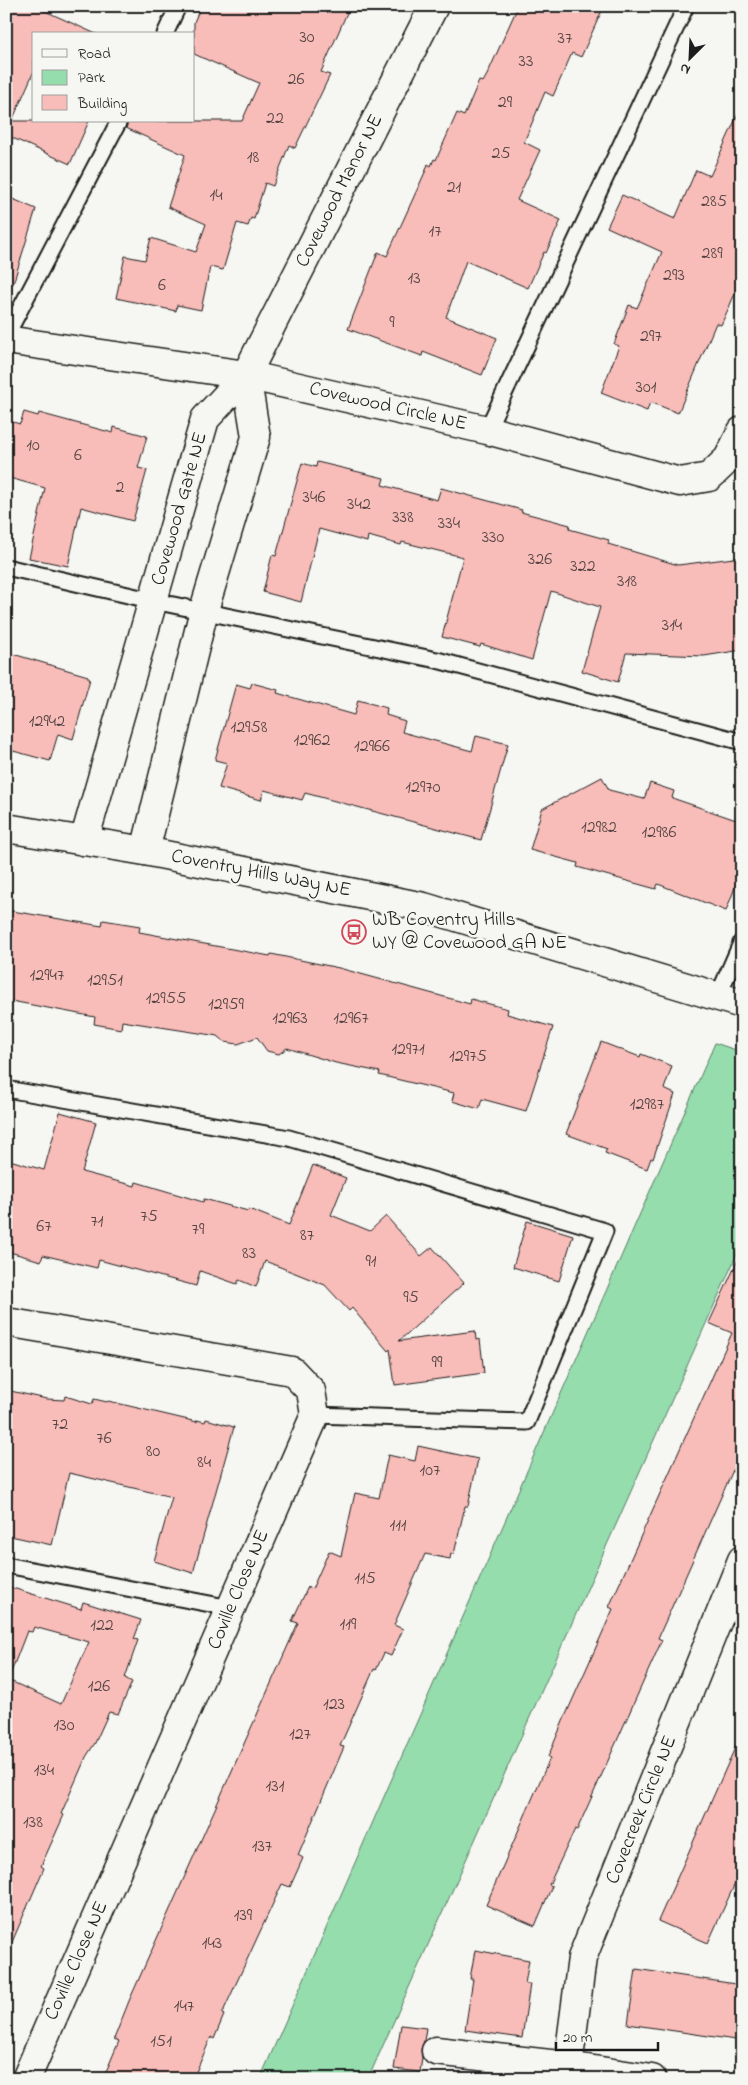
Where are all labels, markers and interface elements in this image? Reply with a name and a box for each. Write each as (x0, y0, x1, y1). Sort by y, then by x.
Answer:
house number: 30 (299, 25, 315, 51)
house number: 37 (558, 26, 573, 52)
legend (32, 32, 195, 122)
north arrow (666, 32, 716, 82)
text: Road (78, 43, 111, 65)
house number: 33 (519, 49, 533, 75)
text: N (677, 57, 694, 80)
text: Park (78, 67, 106, 89)
house number: 26 (288, 67, 305, 93)
house number: 29 (498, 90, 513, 116)
text: Building (77, 93, 127, 116)
house number: 22 (266, 106, 284, 132)
street label: Covewood Manor NE (289, 109, 391, 273)
house number: 25 (491, 141, 511, 167)
house number: 18 (247, 145, 259, 171)
house number: 21 (447, 175, 462, 201)
house number: 14 (209, 183, 223, 209)
house number: 285 (701, 189, 727, 215)
house number: 17 (428, 219, 442, 245)
house number: 289 (701, 241, 723, 267)
house number: 293 (663, 263, 685, 289)
house number: 13 (407, 266, 421, 292)
house number: 6 (158, 273, 166, 299)
house number: 9 (389, 310, 395, 336)
house number: 297 (640, 324, 662, 350)
street label: Covewood Circle NE (306, 375, 470, 439)
house number: 301 (636, 375, 657, 401)
street label: Covewood Gate NE (144, 429, 216, 589)
house number: 10 (26, 433, 40, 459)
house number: 6 (74, 443, 82, 469)
house number: 2 (116, 475, 125, 501)
house number: 346 (303, 485, 325, 511)
house number: 342 (347, 492, 371, 518)
house number: 338 (392, 505, 414, 531)
house number: 334 (438, 511, 461, 537)
house number: 330 (482, 525, 505, 551)
house number: 326 (528, 547, 552, 573)
house number: 322 (570, 554, 596, 580)
house number: 318 (617, 569, 637, 595)
house number: 314 (662, 613, 683, 639)
house number: 12942 (29, 709, 65, 735)
house number: 12958 (230, 715, 268, 741)
house number: 12962 (294, 728, 331, 754)
house number: 12966 (354, 734, 390, 760)
house number: 12970 (405, 775, 441, 801)
house number: 12982 (581, 815, 617, 841)
house number: 12986 (642, 820, 676, 846)
street label: Coventry Hills Way NE (169, 842, 353, 906)
place label: WB Coventry Hills WY @ Covewood GA NE (372, 906, 567, 958)
bus stop icon: WB Coventry Hills WY @ Covewood GA NE (341, 919, 367, 945)
house number: 12947 (30, 963, 65, 989)
house number: 12951 (87, 968, 123, 994)
house number: 12955 (146, 986, 186, 1012)
house number: 12959 (208, 992, 244, 1018)
house number: 12963 (272, 1006, 308, 1032)
house number: 12967 (333, 1006, 369, 1032)
house number: 12971 (391, 1037, 425, 1063)
house number: 12975 (449, 1044, 487, 1070)
house number: 12987 (630, 1092, 665, 1118)
house number: 75 (140, 1204, 158, 1230)
house number: 71 (90, 1209, 104, 1235)
house number: 67 (36, 1214, 52, 1240)
house number: 79 (192, 1217, 205, 1243)
house number: 87 (300, 1223, 315, 1249)
house number: 83 (242, 1241, 256, 1267)
house number: 91 (365, 1249, 377, 1275)
house number: 95 (403, 1285, 419, 1311)
house number: 99 (432, 1350, 443, 1376)
house number: 72 (52, 1412, 68, 1438)
house number: 76 (96, 1426, 112, 1452)
house number: 80 (146, 1439, 160, 1465)
house number: 84 (197, 1450, 212, 1476)
house number: 107 (420, 1458, 441, 1484)
house number: 111 (389, 1513, 407, 1539)
street label: Coville Close NE (201, 1525, 277, 1655)
house number: 115 (354, 1566, 376, 1592)
house number: 119 (340, 1612, 357, 1638)
house number: 122 (90, 1613, 114, 1639)
house number: 126 (88, 1674, 110, 1700)
house number: 123 (323, 1692, 345, 1718)
house number: 130 (54, 1713, 75, 1739)
house number: 127 (289, 1722, 312, 1748)
street label: Covecreek Circle NE (599, 1731, 685, 1889)
house number: 134 (34, 1758, 55, 1784)
house number: 131 (266, 1774, 285, 1800)
house number: 138 (23, 1810, 43, 1836)
house number: 137 (252, 1834, 273, 1860)
street label: Coville Close NE (38, 1897, 116, 2025)
house number: 139 (234, 1903, 253, 1929)
house number: 143 (202, 1931, 222, 1957)
house number: 147 (174, 1994, 195, 2020)
scale bar (556, 2020, 658, 2052)
text: 20 m (563, 2027, 593, 2049)
house number: 151 (150, 2029, 172, 2055)

